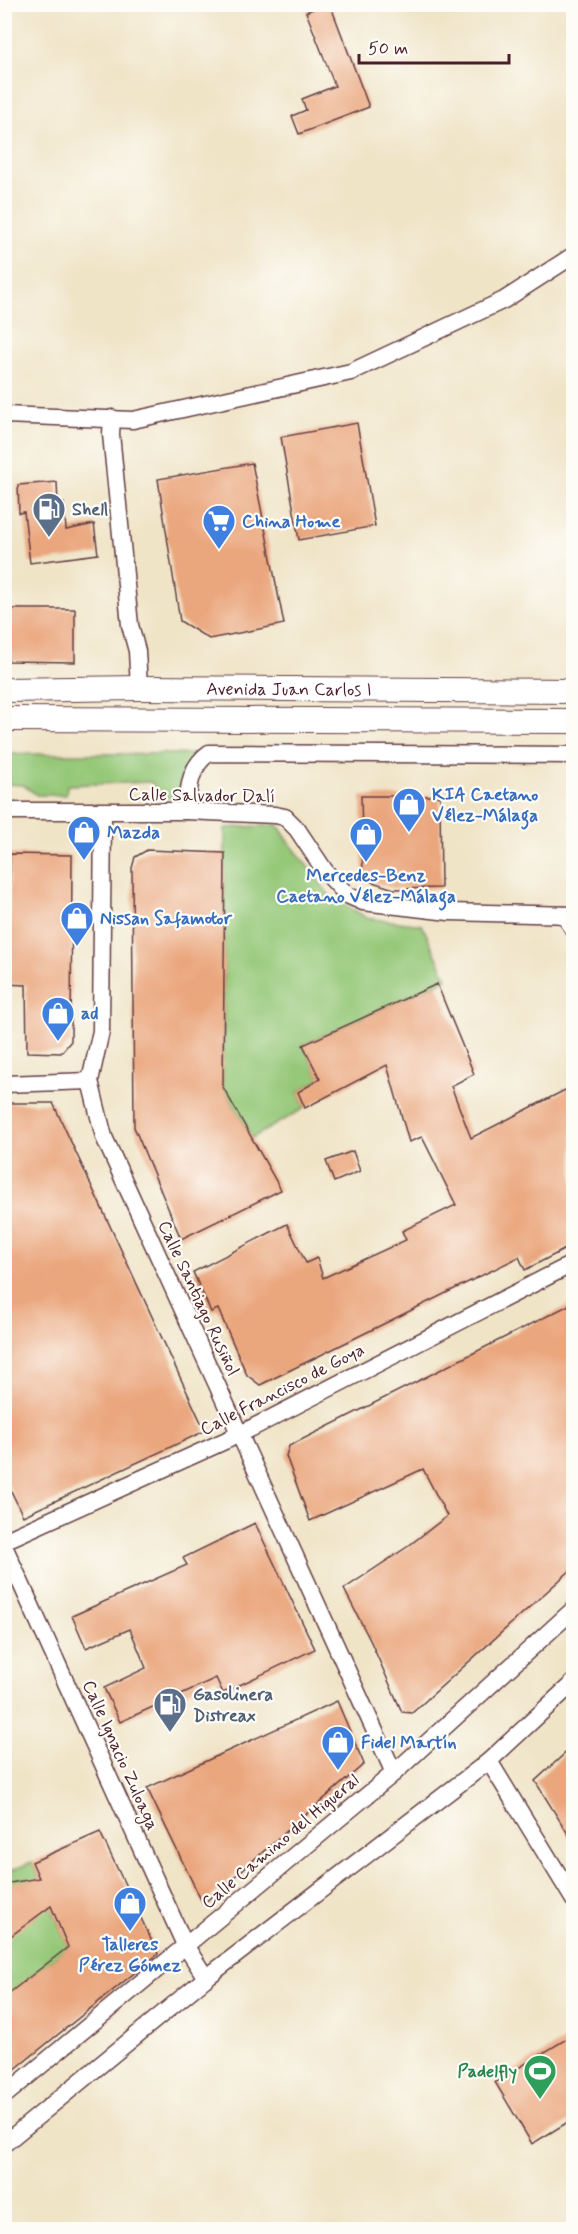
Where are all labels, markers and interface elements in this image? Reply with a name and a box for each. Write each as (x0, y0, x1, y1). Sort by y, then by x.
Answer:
scale bar (359, 27, 509, 65)
text: 50 m (368, 37, 408, 61)
fuel station icon: Shell (31, 491, 67, 538)
place label: Shell (72, 498, 108, 522)
supermarket icon: China Home (201, 503, 237, 550)
place label: China Home (242, 510, 340, 534)
street label: Avenida Juan Carlos I (206, 677, 372, 703)
street label: Calle Salvador Dalí (128, 783, 276, 809)
place label: KIA Caetano Vélez-Málaga (432, 783, 538, 830)
shop icon: KIA Caetano Vélez-Málaga (391, 786, 427, 833)
shop icon: Mazda (66, 814, 102, 861)
shop icon: Mercedes-Benz Caetano Vélez-Málaga (348, 816, 384, 863)
place label: Mazda (107, 821, 160, 845)
place label: Mercedes-Benz Caetano Vélez-Málaga (276, 864, 456, 911)
shop icon: Nissan Safamotor (59, 900, 95, 947)
place label: Nissan Safamotor (100, 907, 233, 931)
shop icon: ad (40, 995, 76, 1042)
place label: ad (81, 1002, 99, 1026)
street label: Calle Santiago Rusiñol (152, 1217, 245, 1380)
street label: Calle Francisco de Goya (196, 1338, 369, 1442)
street label: Calle Ignacio Zuloaga (75, 1677, 164, 1835)
place label: Gasolinera Distreax (193, 1683, 273, 1728)
fuel station icon: Gasolinera Distreax (152, 1686, 188, 1733)
shop icon: Fidel Martín (320, 1724, 356, 1771)
place label: Fidel Martín (361, 1731, 457, 1755)
street label: Calle Camino del Higueral (197, 1769, 365, 1915)
shop icon: Talleres Pérez Gómez (112, 1885, 148, 1932)
place label: Talleres Pérez Gómez (79, 1933, 181, 1978)
sports icon: Padelfly (522, 2053, 558, 2100)
place label: Padelfly (458, 2060, 517, 2084)

